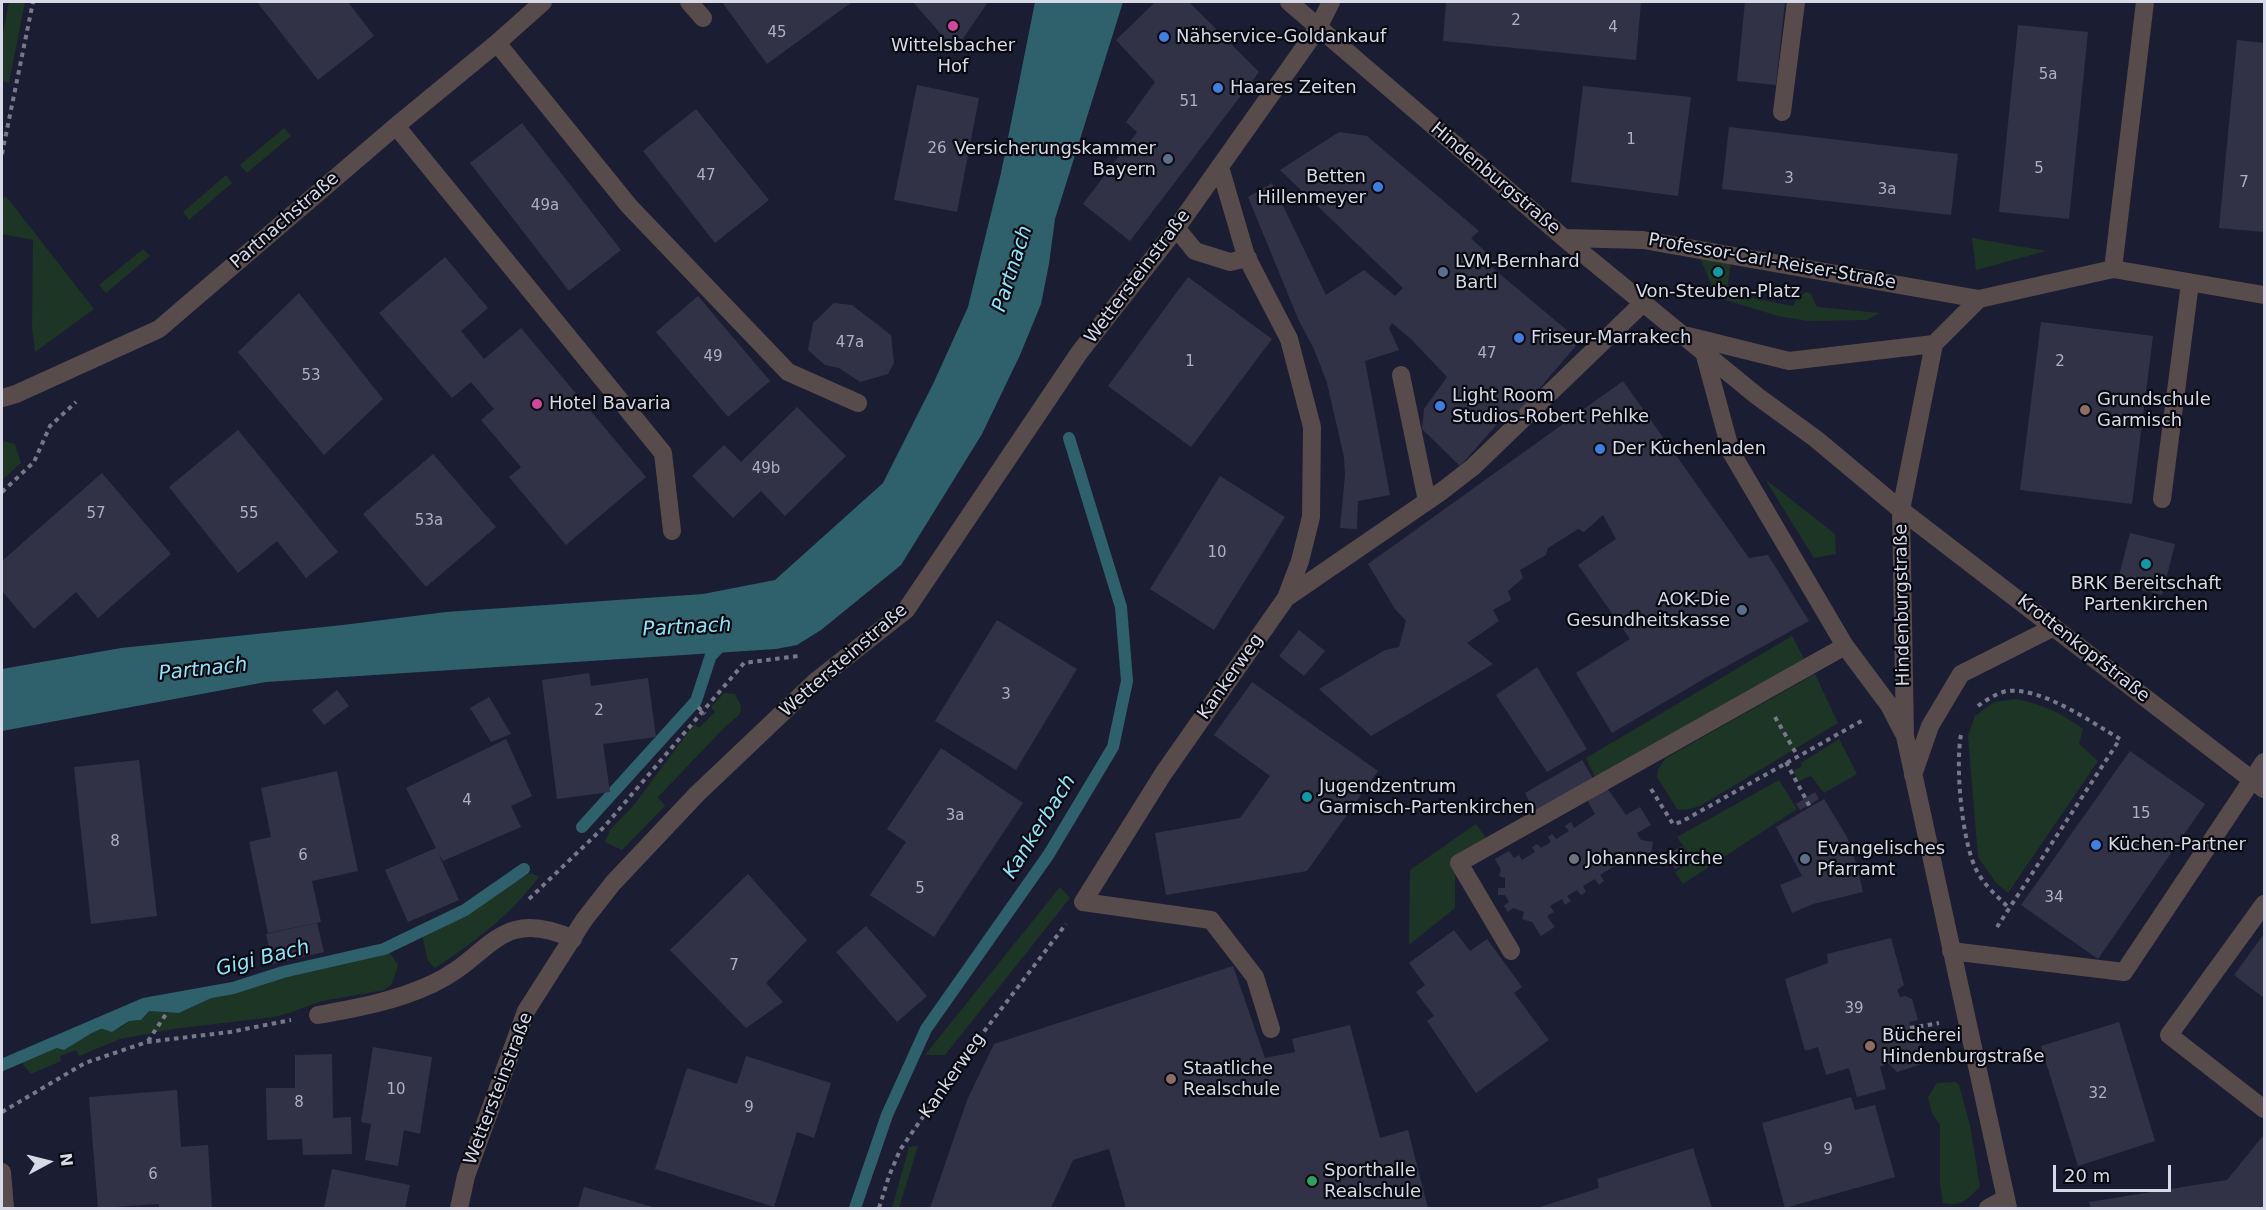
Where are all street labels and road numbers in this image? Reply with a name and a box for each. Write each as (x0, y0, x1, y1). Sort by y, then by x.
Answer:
street label: Hindenburgstraße (1426, 119, 1564, 239)
street label: Partnachstraße (226, 168, 344, 274)
street label: Wettersteinstraße (1081, 206, 1195, 348)
street label: Professor-Carl-Reiser-Straße (1646, 230, 1898, 294)
street label: Hindenburgstraße (1891, 524, 1915, 686)
street label: Krottenkopfstraße (2012, 591, 2154, 707)
street label: Wettersteinstraße (776, 600, 912, 722)
street label: Kankerweg (1194, 630, 1268, 724)
street label: Wettersteinstraße (460, 1010, 538, 1168)
street label: Kankerweg (916, 1029, 990, 1123)

